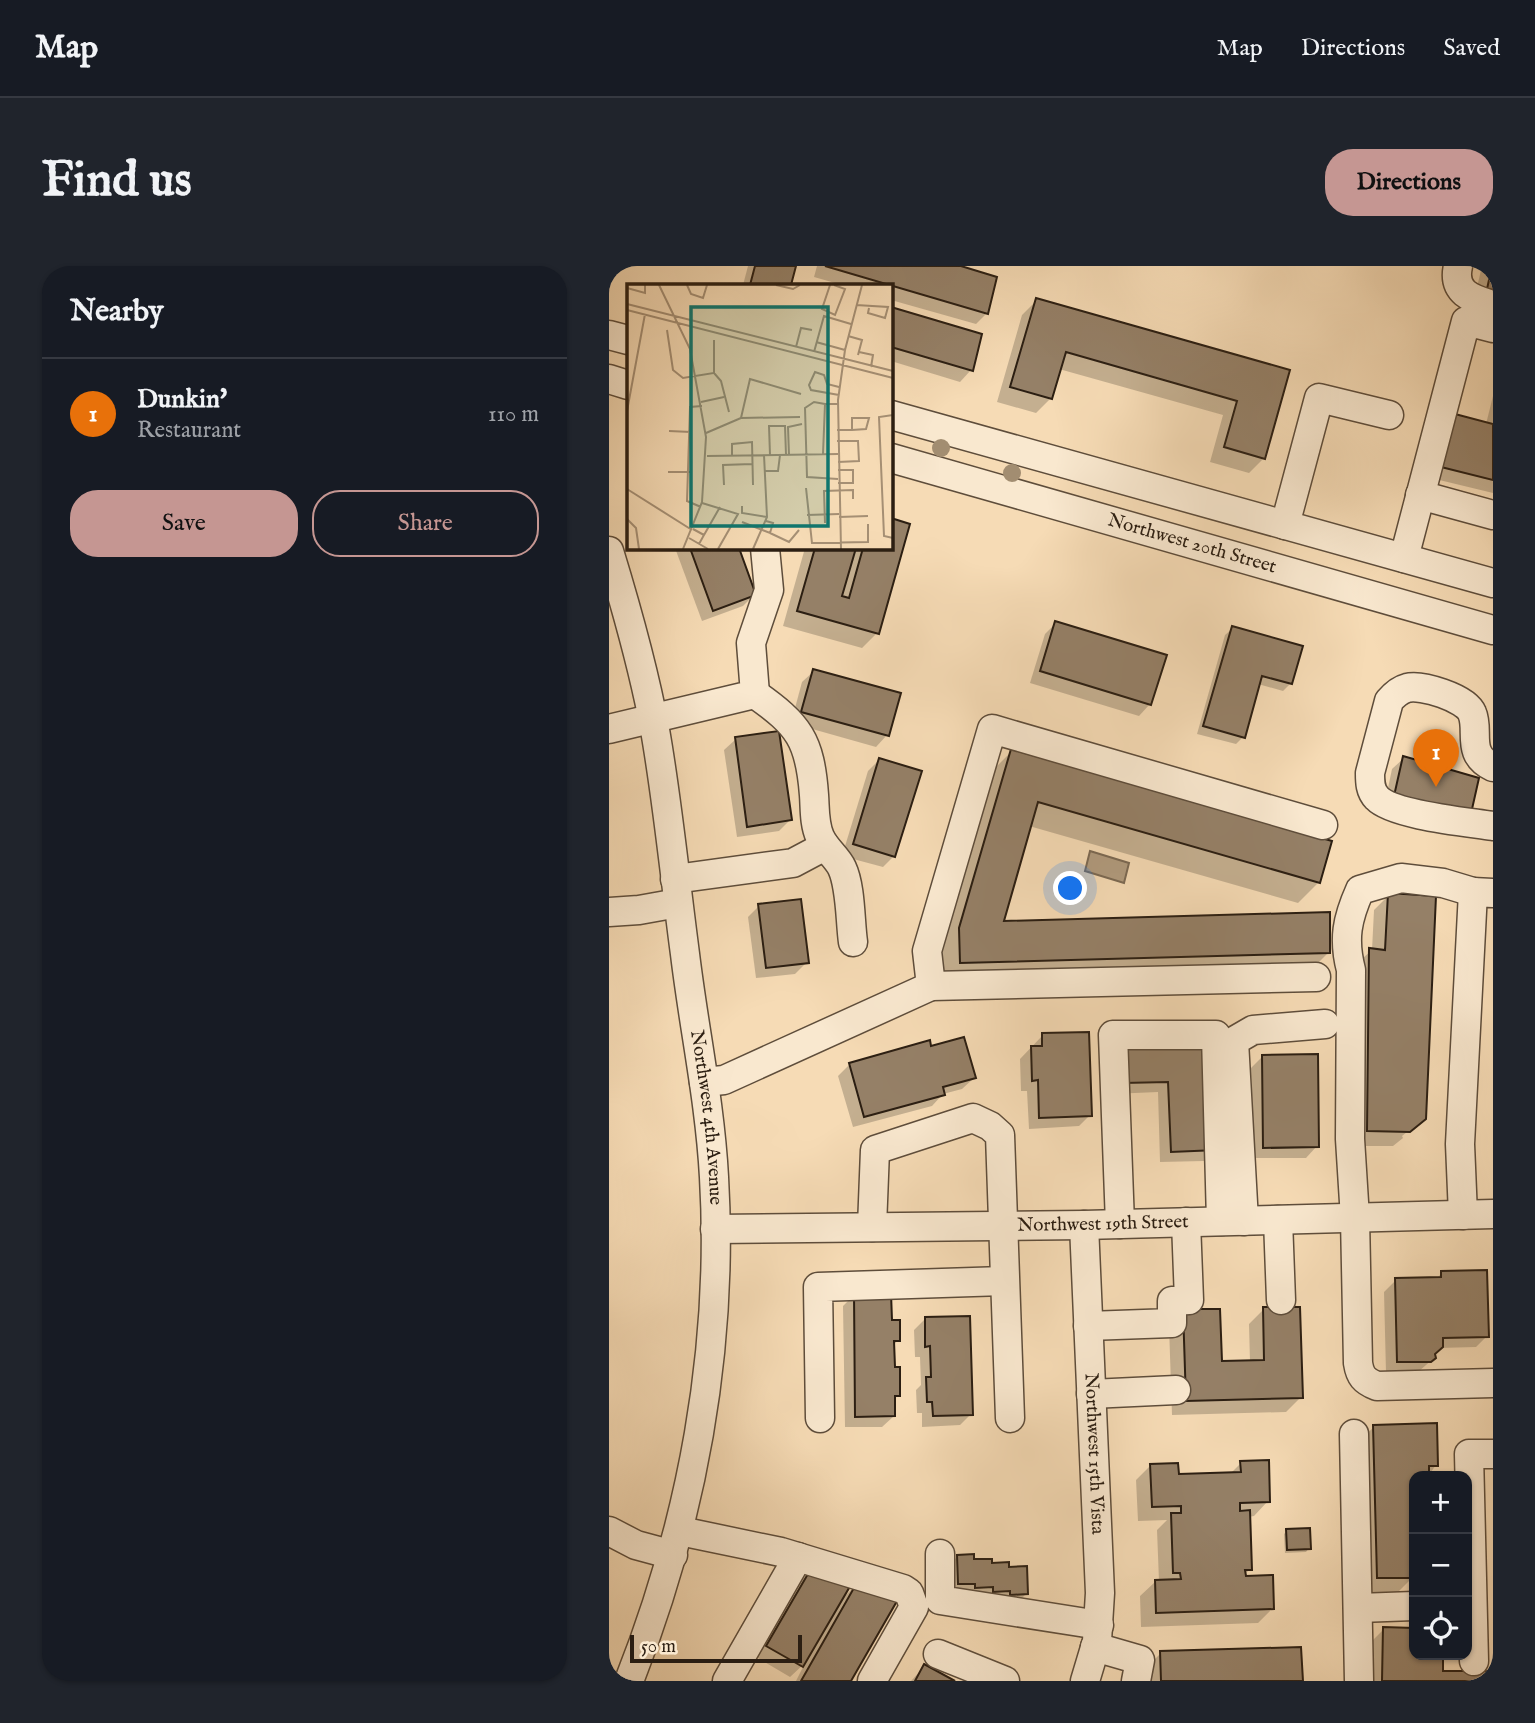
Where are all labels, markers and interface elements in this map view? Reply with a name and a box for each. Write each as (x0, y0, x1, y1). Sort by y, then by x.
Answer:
text: Map (35, 27, 98, 69)
text: Map (1217, 33, 1263, 64)
text: Directions (1301, 33, 1405, 64)
text: Saved (1443, 33, 1500, 64)
button: Directions (1325, 149, 1493, 216)
text: Find us (42, 151, 192, 213)
inset map (627, 284, 893, 550)
text: Nearby (70, 293, 163, 331)
text: Dunkin' (137, 383, 227, 416)
text: 1 (89, 400, 97, 429)
text: 110 m (488, 400, 539, 429)
text: Restaurant (137, 416, 241, 445)
button: Save (70, 490, 298, 557)
button: Share (312, 490, 539, 557)
street label: Northwest 20th Street (1105, 509, 1279, 580)
pin: 1 (1413, 729, 1459, 787)
your location (1053, 871, 1087, 905)
street label: Northwest 4th Avenue (684, 1028, 727, 1206)
street label: Northwest 19th Street (1017, 1210, 1189, 1238)
street label: Northwest 15th Vista (1078, 1372, 1109, 1536)
map controls (1409, 1471, 1472, 1660)
button: + (1409, 1471, 1472, 1534)
button: − (1409, 1534, 1472, 1597)
button: locate (1409, 1597, 1472, 1660)
scale bar (630, 1632, 801, 1664)
text: 50 m (641, 1635, 676, 1659)

